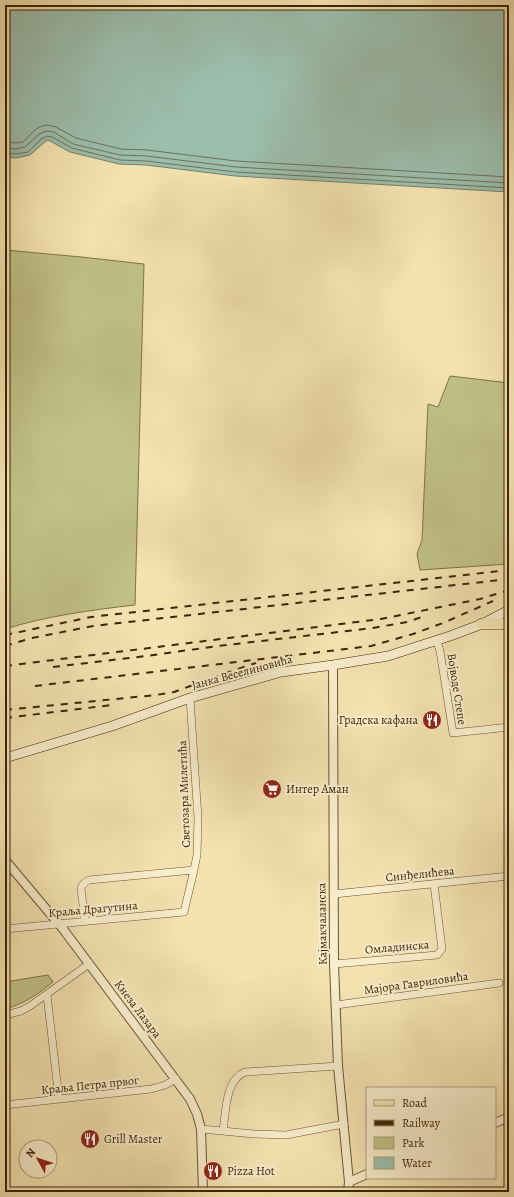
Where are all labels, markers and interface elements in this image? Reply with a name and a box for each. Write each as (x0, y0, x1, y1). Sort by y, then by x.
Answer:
street label: Јанка Веселиновића (190, 651, 295, 693)
street label: Војводе Степе (443, 652, 471, 726)
restaurant icon: Градска кафана (421, 709, 443, 731)
place label: Градска кафана (339, 712, 418, 728)
street label: Светозара Милетића (174, 740, 194, 848)
supermarket icon: Интер Аман (261, 778, 283, 800)
place label: Интер Аман (286, 781, 349, 797)
street label: Синђелићева (385, 862, 456, 886)
street label: Кајмакчаланска (313, 882, 331, 965)
street label: Краља Драгутина (48, 897, 139, 921)
street label: Омладинска (364, 936, 430, 958)
street label: Мајора Гавриловића (363, 968, 470, 998)
street label: Кнеза Лазара (111, 977, 165, 1042)
street label: Краља Петра првог (40, 1072, 140, 1098)
legend (366, 1087, 496, 1179)
text: Road (402, 1095, 428, 1111)
text: Railway (402, 1115, 441, 1131)
restaurant icon: Grill Master (79, 1128, 101, 1150)
place label: Grill Master (104, 1131, 163, 1147)
text: Park (402, 1135, 425, 1151)
north arrow (18, 1139, 58, 1179)
text: N (22, 1145, 39, 1161)
text: Water (401, 1155, 432, 1171)
restaurant icon: Pizza Hot (202, 1160, 224, 1182)
place label: Pizza Hot (227, 1163, 275, 1179)

